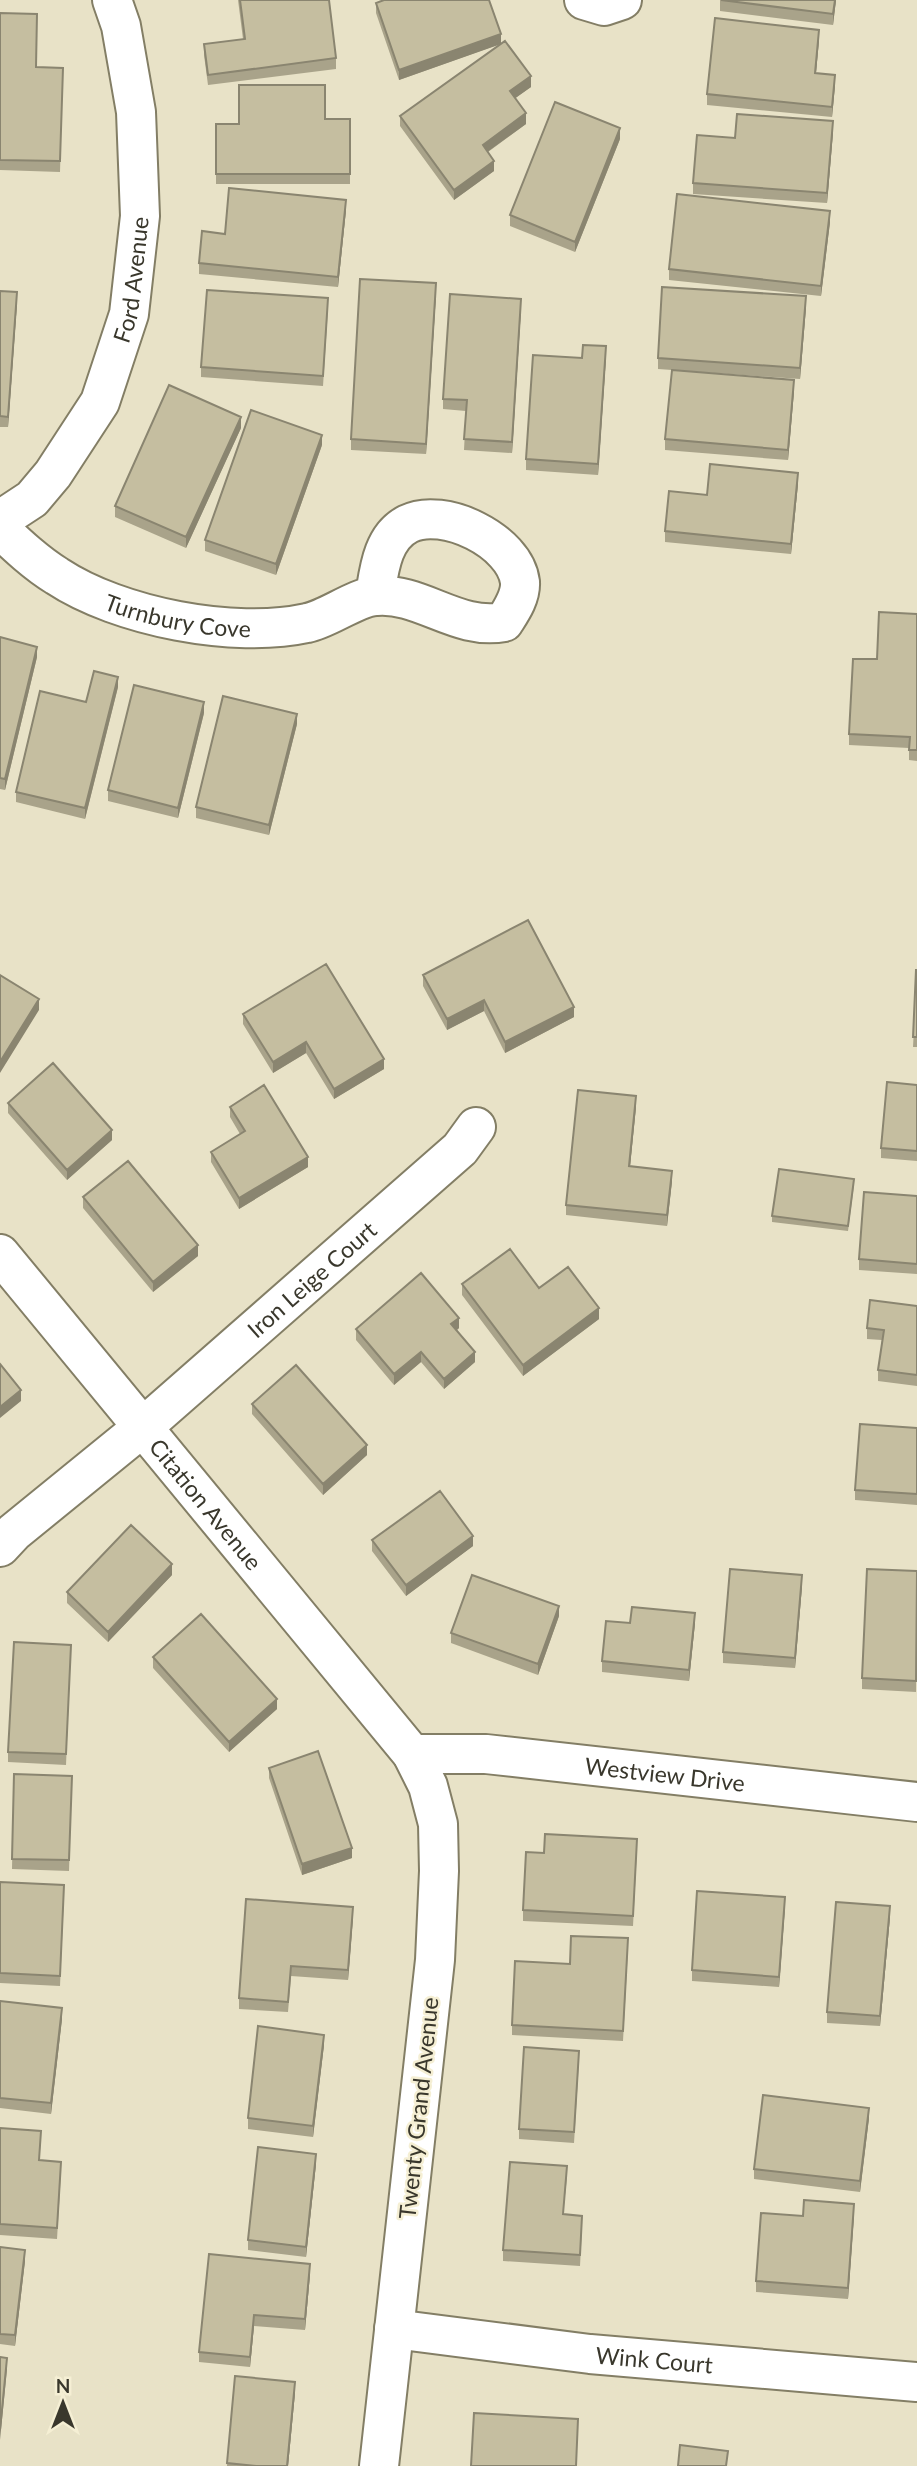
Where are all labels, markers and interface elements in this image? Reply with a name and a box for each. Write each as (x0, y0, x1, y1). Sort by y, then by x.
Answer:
street label: Ford Avenue (107, 215, 154, 346)
street label: Turnbury Cove (101, 588, 251, 642)
street label: Iron Leige Court (241, 1215, 382, 1343)
street label: Citation Avenue (144, 1433, 268, 1575)
street label: Westview Drive (583, 1751, 746, 1797)
street label: Twenty Grand Avenue (392, 1996, 444, 2220)
street label: Wink Court (595, 2341, 715, 2379)
north arrow (28, 2368, 98, 2438)
text: N (56, 2374, 70, 2397)

